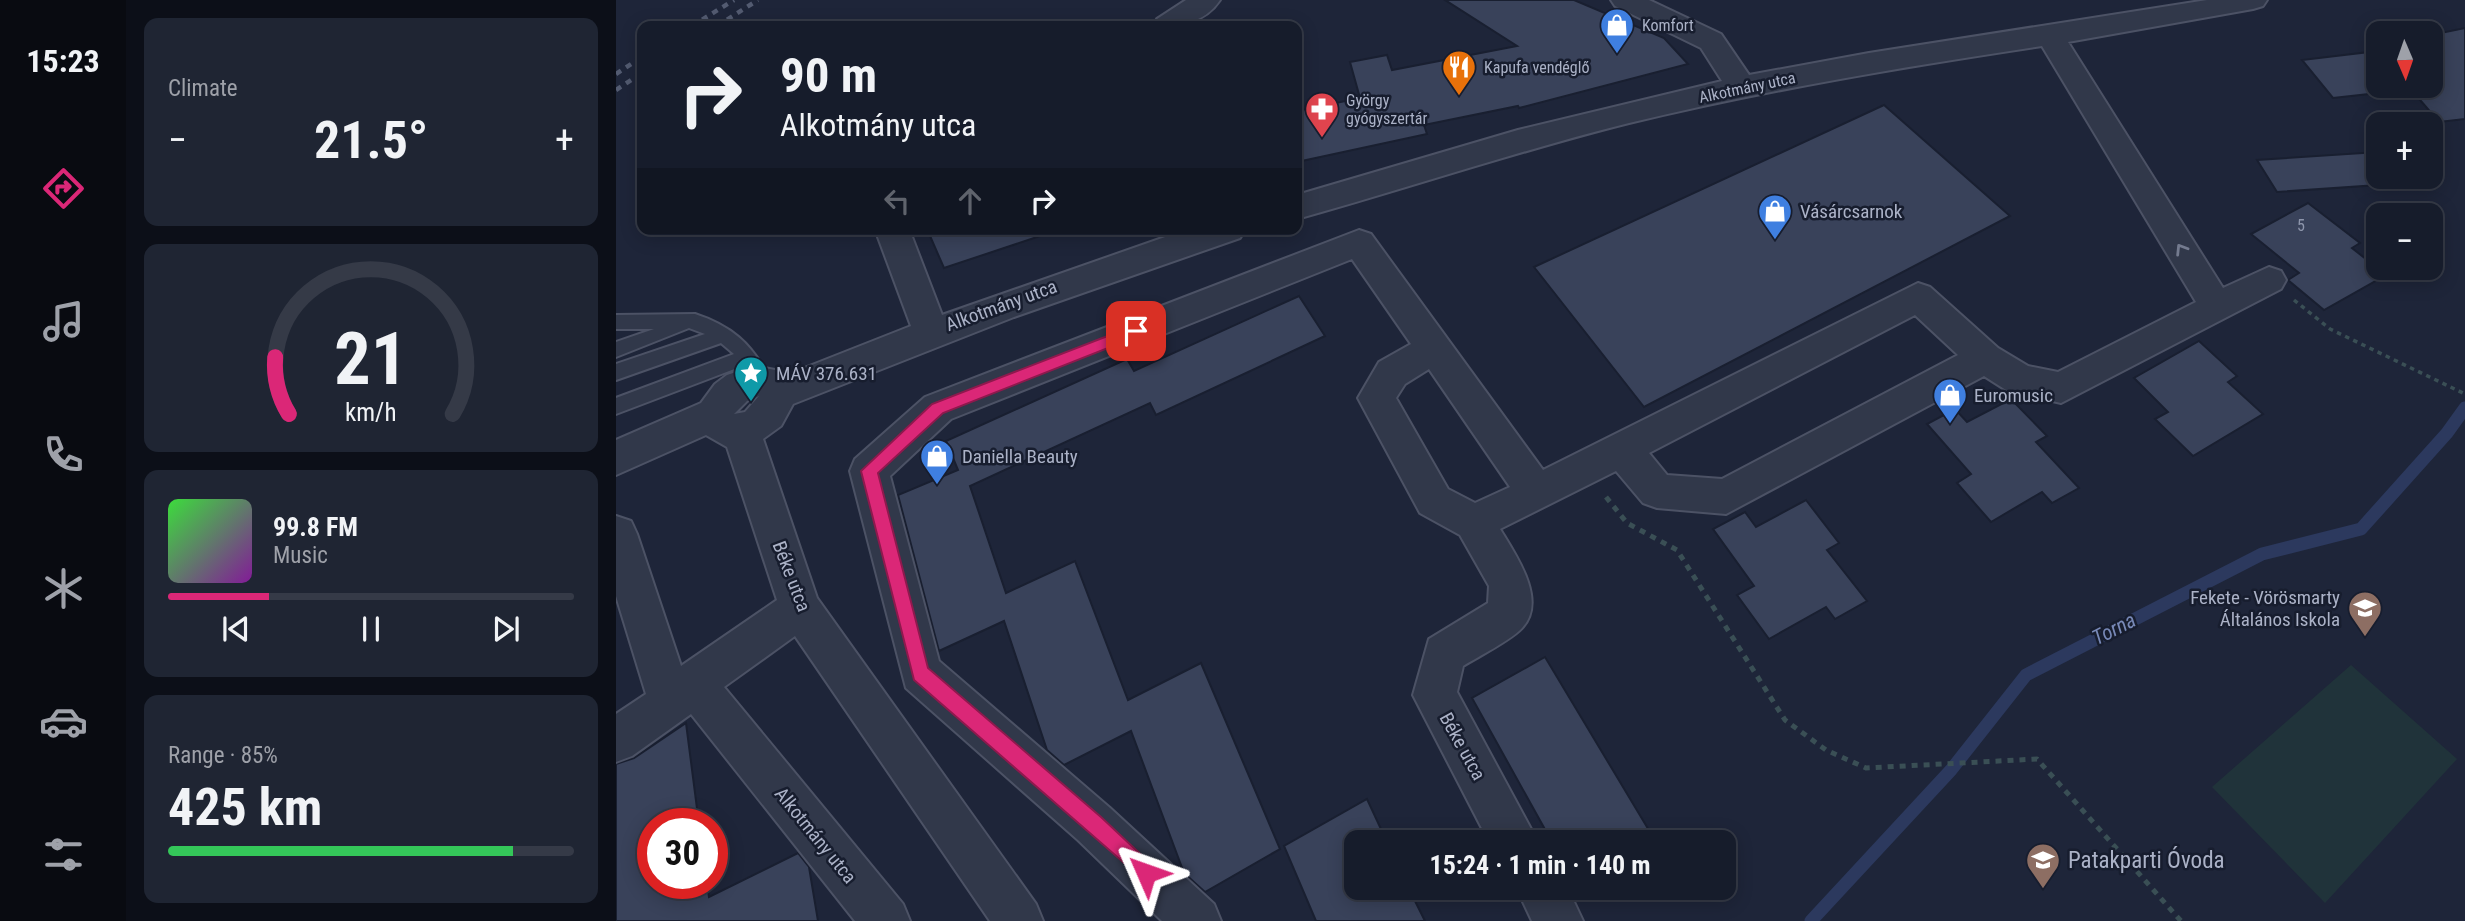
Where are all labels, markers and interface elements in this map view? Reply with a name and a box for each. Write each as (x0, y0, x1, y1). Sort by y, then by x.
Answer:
shop icon: Komfort (1598, 6, 1636, 55)
place label: Komfort (1642, 16, 1694, 35)
north arrow (2366, 21, 2443, 98)
map controls (2366, 21, 2443, 280)
text: 15:23 (26, 42, 100, 80)
text: 90 m (780, 47, 877, 104)
restaurant icon: Kapufa vendéglő (1440, 48, 1478, 97)
icon: right (665, 49, 756, 140)
place label: Kapufa vendéglő (1484, 58, 1589, 77)
street label: Alkotmány utca (1697, 68, 1797, 107)
text: Climate (168, 75, 238, 102)
pharmacy icon: György gyógyszertár (1303, 90, 1341, 139)
place label: György gyógyszertár (1346, 91, 1427, 128)
text: Alkotmány utca (780, 106, 976, 144)
text: 21.5° (314, 110, 428, 171)
button: + (2366, 112, 2443, 189)
text: − (168, 118, 187, 162)
text: + (555, 118, 574, 162)
icon: directions (39, 164, 88, 213)
icon: left (878, 182, 916, 220)
icon: ahead (951, 182, 989, 220)
icon: right (1024, 182, 1062, 220)
shop icon: Vásárcsarnok (1756, 192, 1794, 241)
place label: Vásárcsarnok (1800, 200, 1903, 223)
button: − (2366, 203, 2443, 280)
house number: 5 (2297, 216, 2305, 235)
one-way arrow (2176, 243, 2189, 256)
street label: Alkotmány utca (942, 275, 1060, 336)
icon: music (39, 297, 88, 346)
pin (1106, 301, 1166, 361)
icon: arrive (1117, 312, 1155, 350)
text: 21 (334, 316, 408, 402)
place icon: MÁV 376.631 (732, 354, 770, 403)
place label: MÁV 376.631 (776, 362, 877, 385)
shop icon: Euromusic (1931, 376, 1969, 425)
place label: Euromusic (1974, 384, 2053, 407)
text: km/h (345, 397, 397, 426)
icon: phone (39, 430, 88, 479)
shop icon: Daniella Beauty (918, 437, 956, 486)
place label: Daniella Beauty (962, 445, 1078, 468)
text: 99.8 FM (273, 512, 358, 542)
street label: Béke utca (768, 538, 815, 615)
text: Music (273, 542, 328, 569)
icon: climate (39, 564, 88, 613)
place label: Fekete - Vörösmarty Általános Iskola (2190, 586, 2340, 631)
school or university icon: Fekete - Vörösmarty Általános Iskola (2346, 589, 2384, 638)
water label: Torna (2088, 608, 2140, 650)
icon: previous (217, 610, 255, 648)
icon: pause (352, 610, 390, 648)
icon: next (487, 610, 525, 648)
icon: car (39, 697, 88, 746)
street label: Béke utca (1435, 708, 1490, 784)
text: Range · 85% (168, 742, 278, 769)
text: 425 km (168, 777, 322, 838)
street label: Alkotmány utca (770, 783, 861, 888)
speed limit sign: 30 (637, 808, 728, 899)
icon: filters (39, 830, 88, 879)
position arrow (1109, 836, 1183, 910)
school or university icon: Patakparti Óvoda (2024, 841, 2062, 890)
place label: Patakparti Óvoda (2068, 846, 2225, 874)
text: 15:24 · 1 min · 140 m (1430, 850, 1650, 880)

